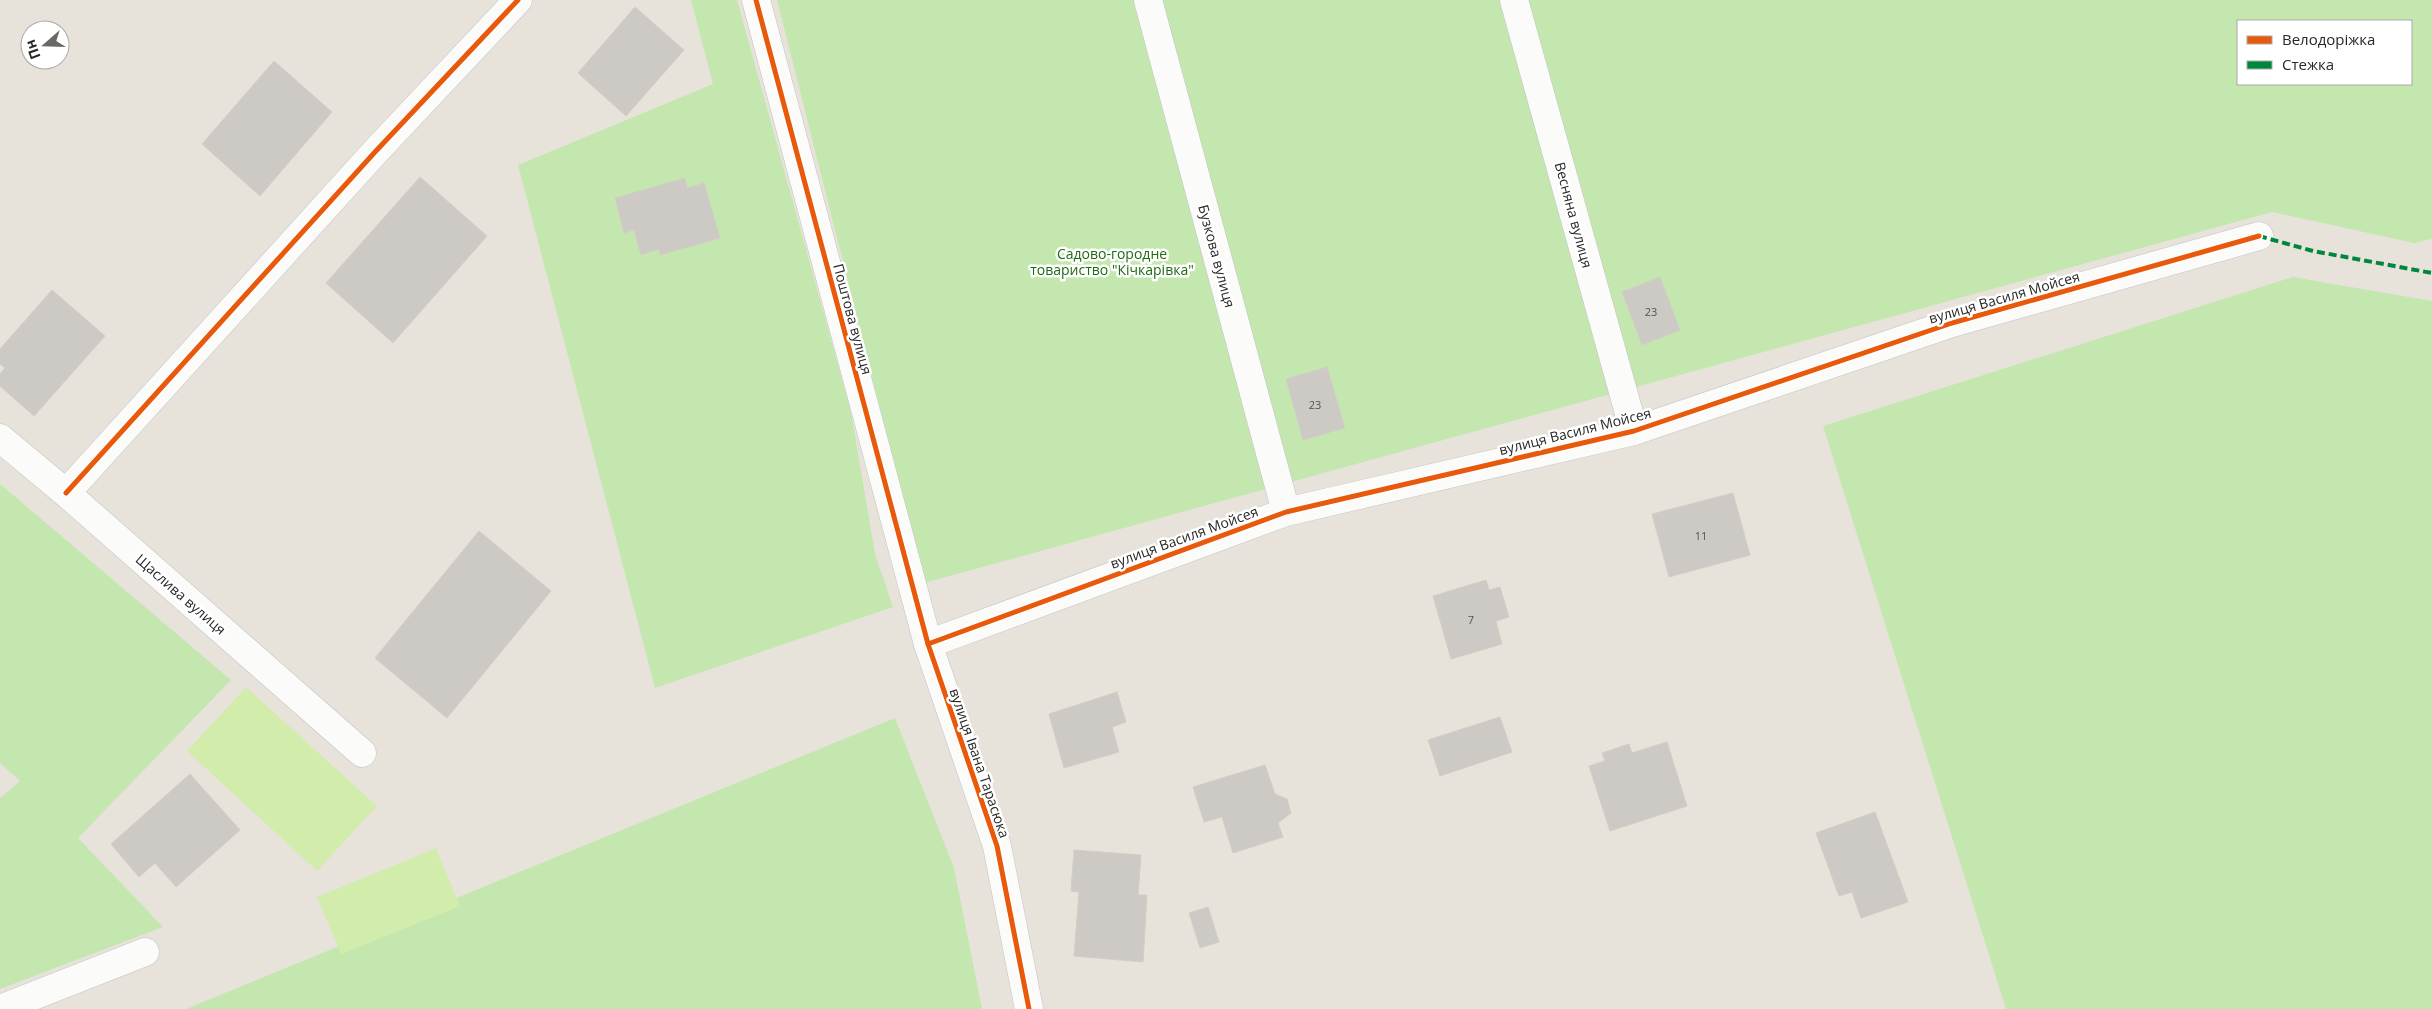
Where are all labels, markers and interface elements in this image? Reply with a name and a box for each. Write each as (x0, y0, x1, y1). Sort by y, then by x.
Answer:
north arrow (20, 20, 70, 70)
legend (2237, 20, 2412, 85)
text: Велодоріжка (2282, 29, 2375, 49)
text: Пн (20, 37, 45, 62)
text: Стежка (2282, 54, 2334, 74)
street label: Весняна вулиця (1551, 160, 1597, 270)
street label: Бузкова вулиця (1194, 202, 1240, 310)
park label: Садово-городне товариство "Кічкарівка" (1030, 244, 1194, 279)
street label: Поштова вулиця (829, 261, 877, 377)
street label: вулиця Василя Мойсея (1926, 266, 2082, 328)
house number: 23 (1645, 304, 1657, 319)
house number: 23 (1309, 397, 1321, 412)
street label: вулиця Василя Мойсея (1497, 403, 1653, 459)
street label: вулиця Василя Мойсея (1107, 501, 1261, 573)
house number: 11 (1695, 528, 1707, 543)
street label: Щаслива вулиця (132, 549, 230, 639)
house number: 7 (1468, 612, 1474, 627)
street label: вулиця Івана Тарасюка (945, 686, 1015, 840)

